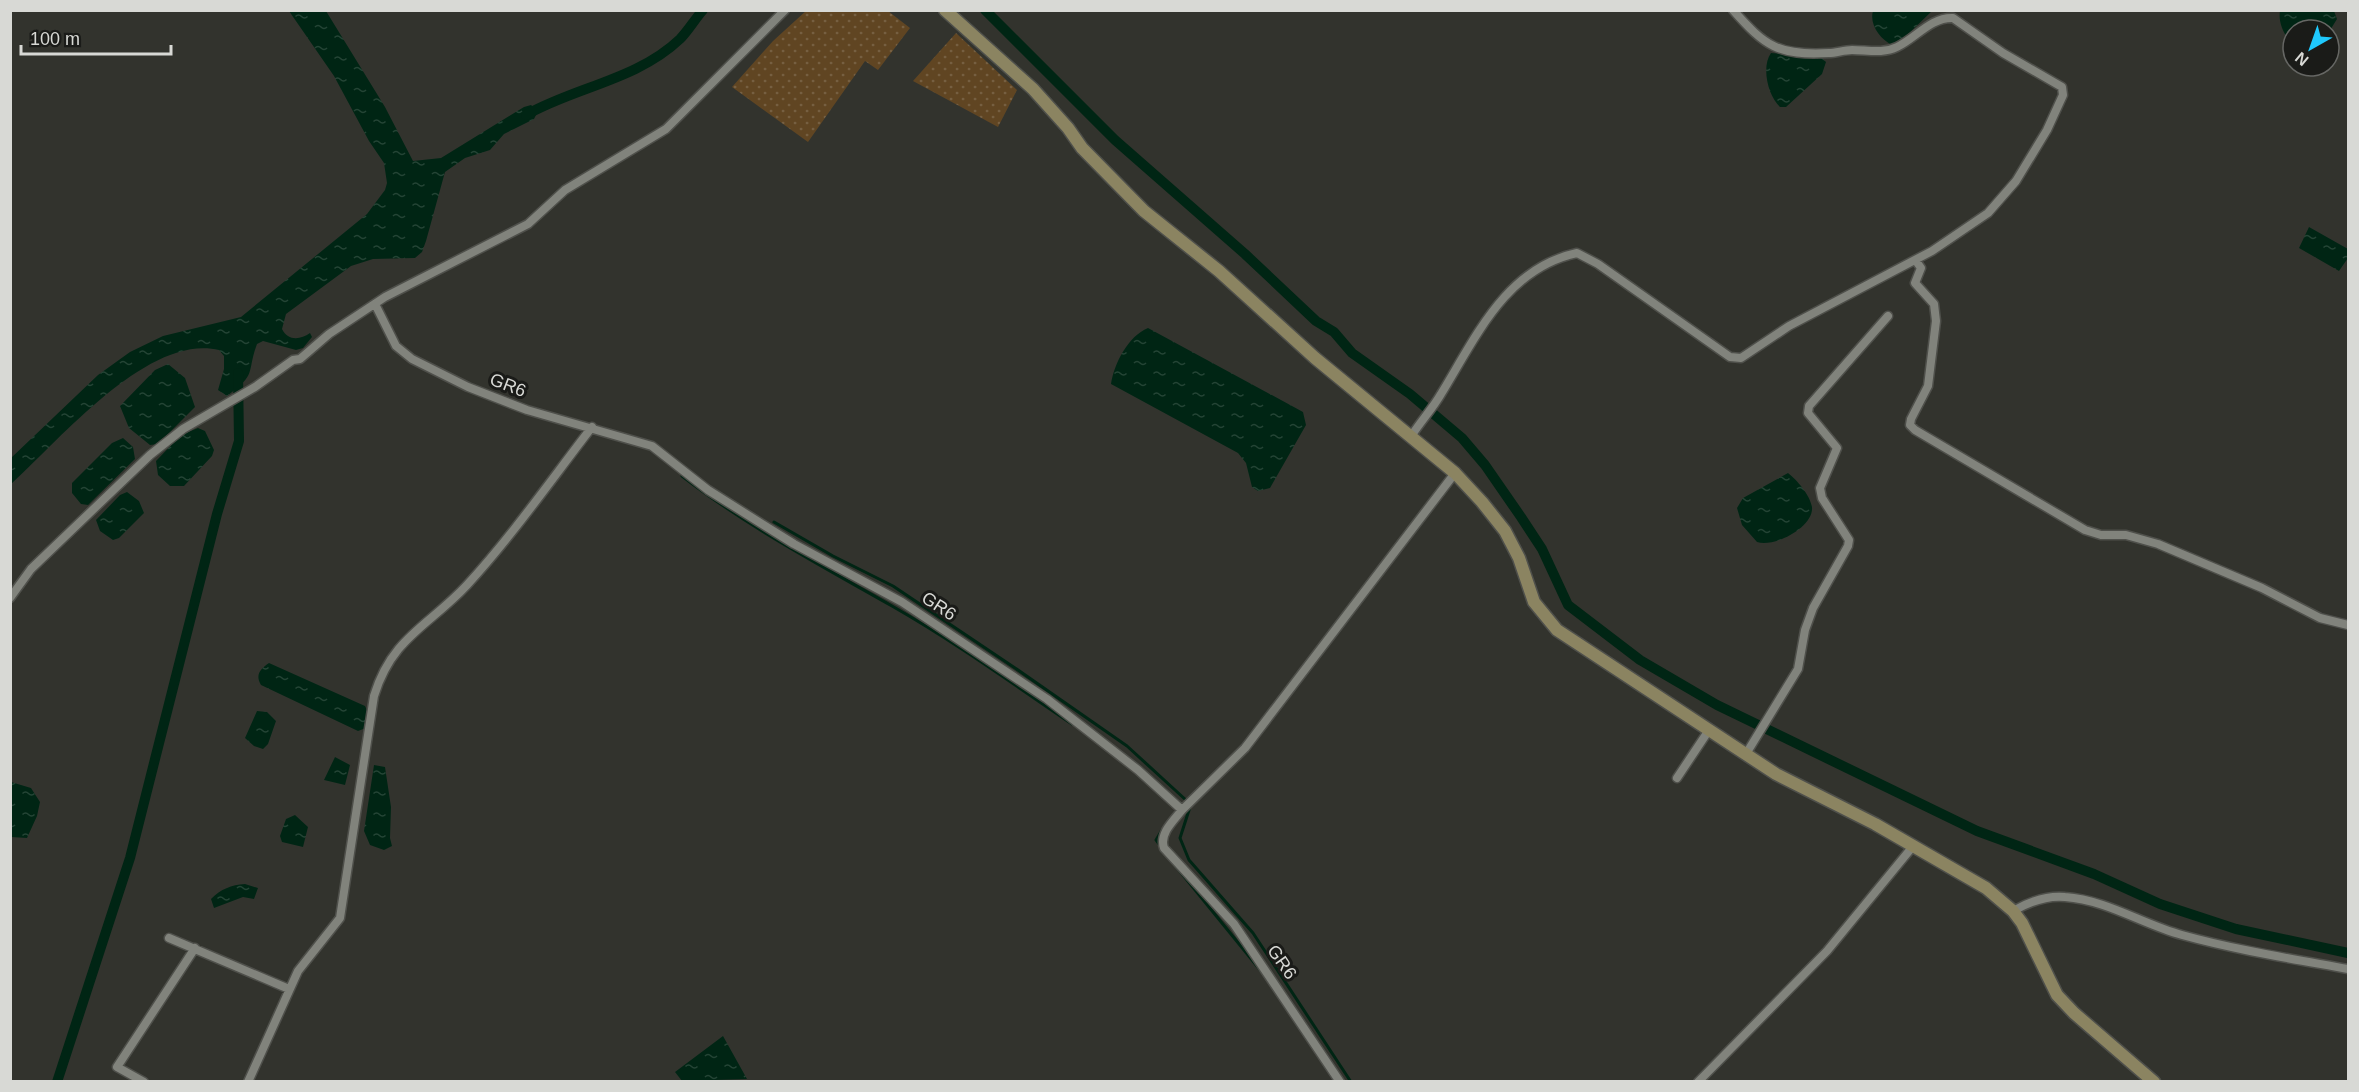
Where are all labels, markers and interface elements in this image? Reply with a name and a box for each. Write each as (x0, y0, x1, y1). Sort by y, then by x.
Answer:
scale bar (21, 18, 171, 56)
north arrow (2281, 18, 2341, 78)
text: 100 m (30, 29, 80, 49)
text: N (2292, 49, 2312, 69)
street label: GR6 (487, 369, 529, 401)
street label: GR6 (918, 588, 960, 624)
street label: GR6 (1263, 941, 1301, 983)

